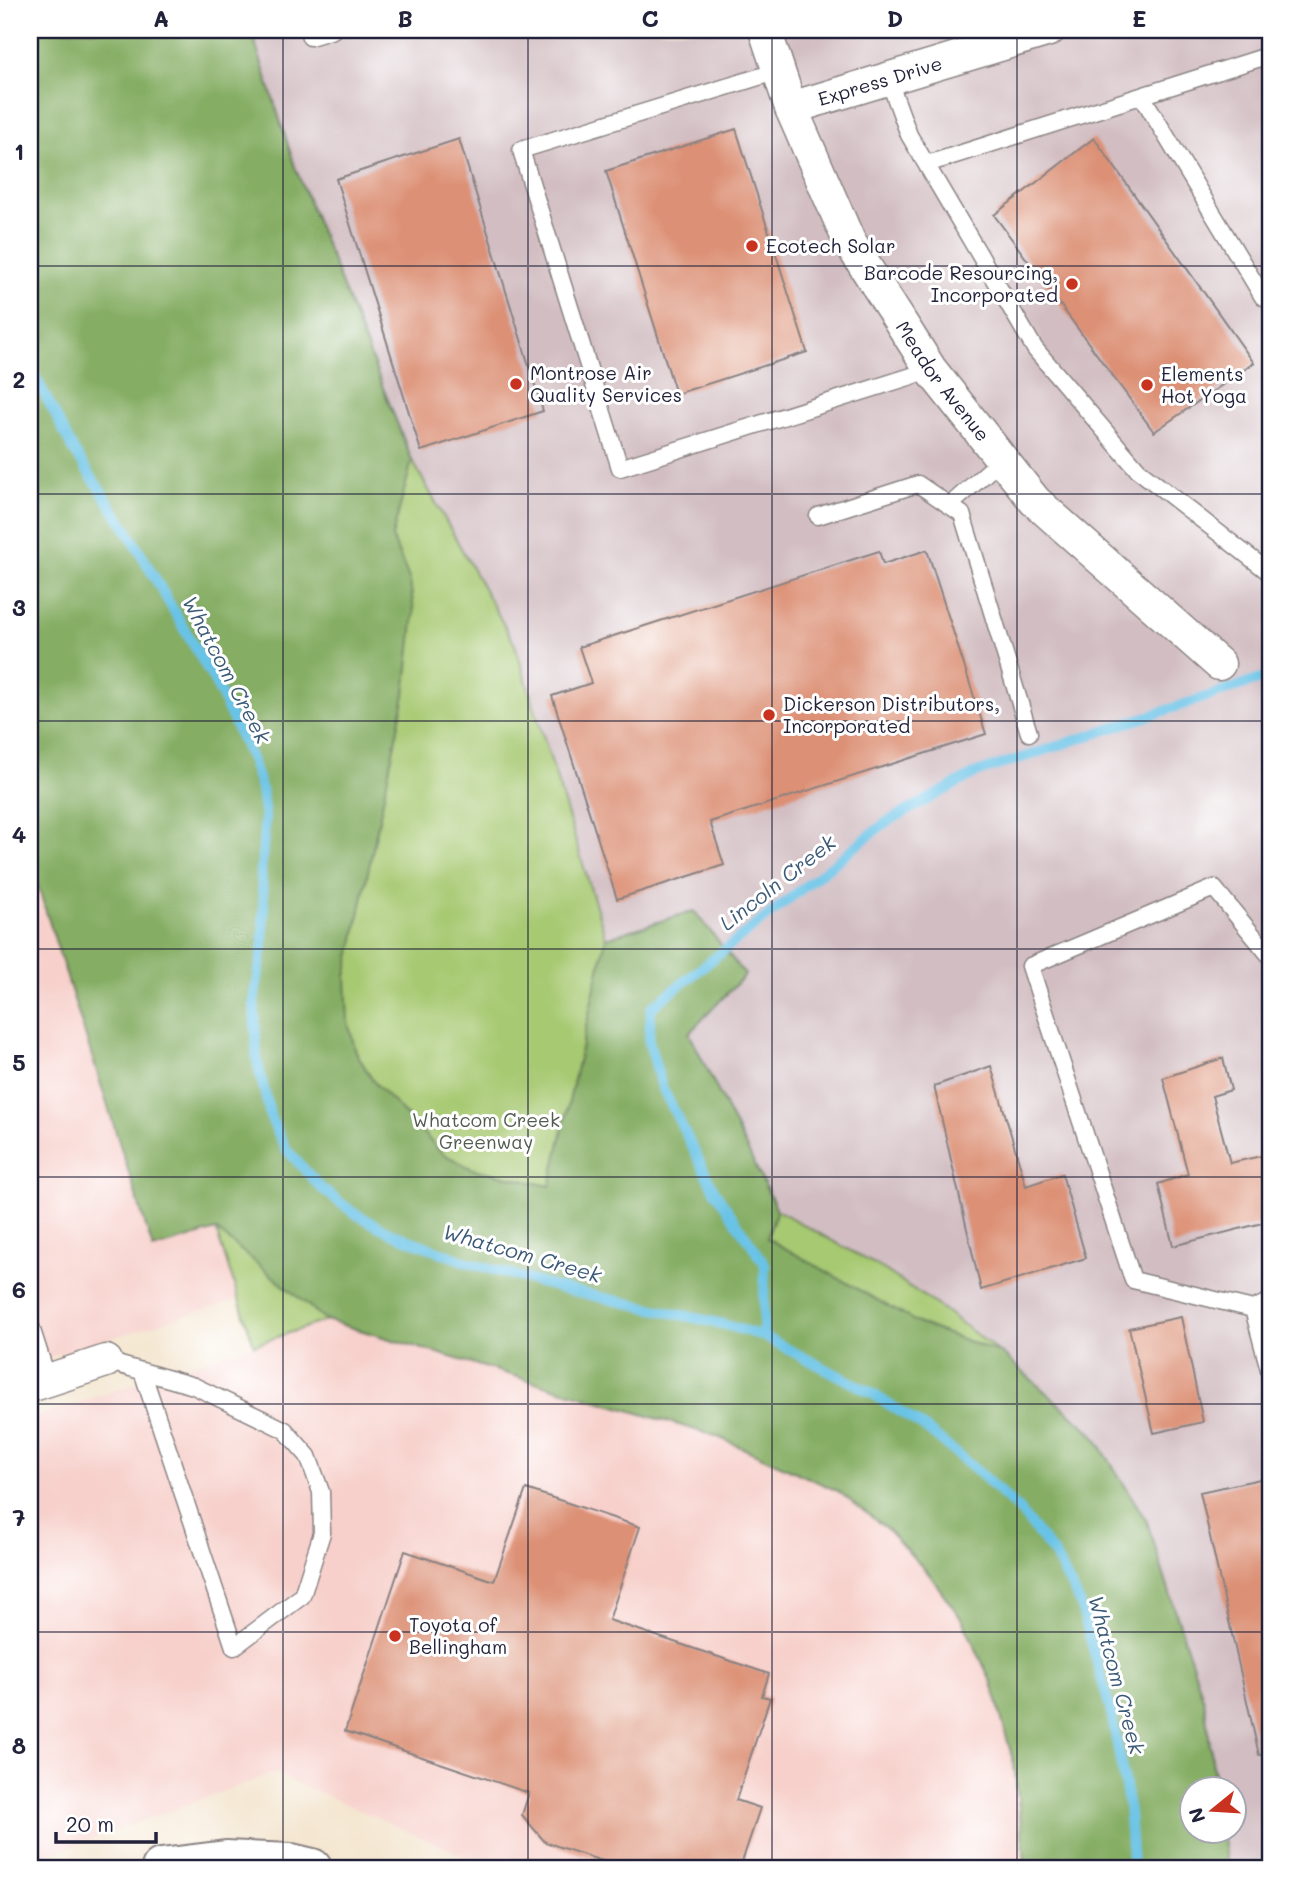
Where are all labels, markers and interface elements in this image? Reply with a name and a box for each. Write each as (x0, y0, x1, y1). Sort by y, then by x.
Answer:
text: A (153, 3, 169, 33)
text: B (397, 3, 413, 33)
text: C (641, 3, 659, 33)
text: D (887, 3, 903, 33)
text: E (1132, 3, 1146, 33)
street label: Express Drive (815, 50, 945, 111)
text: 1 (14, 136, 24, 166)
place label: Ecotech Solar (766, 233, 896, 258)
marker: Ecotech Solar (744, 238, 760, 254)
place label: Barcode Resourcing, Incorporated (864, 260, 1058, 307)
marker: Barcode Resourcing, Incorporated (1064, 276, 1080, 292)
street label: Meador Avenue (891, 316, 996, 446)
place label: Montrose Air Quality Services (530, 360, 682, 407)
place label: Elements Hot Yoga (1161, 361, 1247, 408)
text: 2 (13, 364, 25, 394)
marker: Montrose Air Quality Services (508, 376, 524, 392)
marker: Elements Hot Yoga (1139, 377, 1155, 393)
water label: Whatcom Creek (177, 591, 278, 749)
text: 3 (12, 592, 26, 622)
place label: Dickerson Distributors, Incorporated (783, 691, 1000, 738)
marker: Dickerson Distributors, Incorporated (761, 707, 777, 723)
text: 4 (12, 819, 26, 849)
water label: Lincoln Creek (714, 827, 841, 936)
text: 5 (12, 1047, 26, 1077)
park label: Whatcom Creek Greenway (412, 1107, 560, 1154)
water label: Whatcom Creek (440, 1217, 606, 1288)
text: 6 (12, 1274, 26, 1304)
text: 7 (13, 1502, 26, 1532)
water label: Whatcom Creek (1083, 1592, 1152, 1758)
place label: Toyota of Bellingham (409, 1612, 507, 1659)
marker: Toyota of Bellingham (387, 1628, 403, 1644)
text: 8 (12, 1730, 26, 1760)
north arrow (1178, 1776, 1248, 1846)
scale bar (56, 1800, 156, 1844)
text: N (1182, 1805, 1210, 1826)
text: 20 m (66, 1810, 114, 1837)

